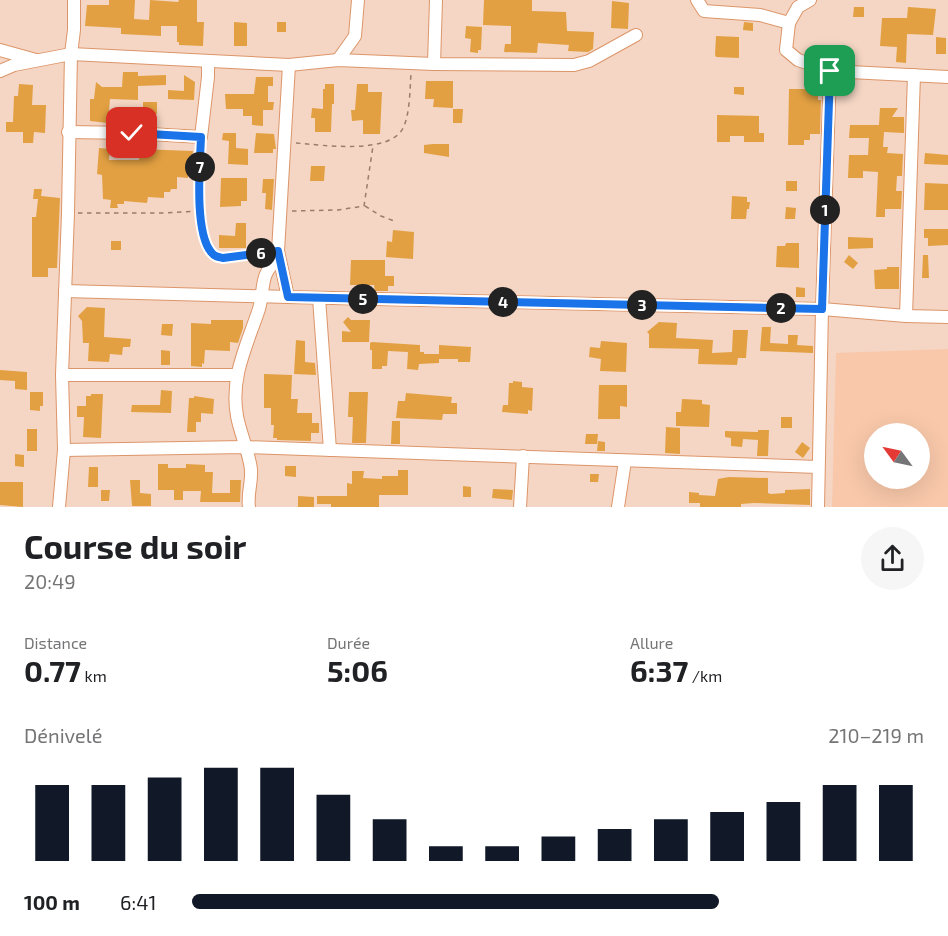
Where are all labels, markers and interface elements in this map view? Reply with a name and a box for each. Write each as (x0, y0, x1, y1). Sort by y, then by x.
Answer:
pin (804, 45, 855, 96)
icon: arrive (813, 54, 846, 87)
pin (106, 107, 157, 158)
icon: check (115, 116, 148, 149)
pin: 7 (185, 152, 215, 182)
text: 7 (196, 157, 204, 176)
pin: 1 (810, 195, 840, 225)
text: 1 (822, 200, 828, 219)
pin: 6 (246, 238, 276, 268)
text: 6 (256, 243, 266, 262)
pin: 5 (348, 284, 378, 314)
pin: 4 (488, 287, 518, 317)
text: 5 (359, 289, 367, 308)
pin: 3 (627, 290, 657, 320)
text: 4 (498, 292, 508, 311)
pin: 2 (766, 293, 796, 323)
text: 3 (637, 295, 647, 314)
text: 2 (776, 298, 786, 317)
north arrow (864, 423, 930, 489)
map controls (864, 423, 930, 489)
text: Course du soir (24, 526, 246, 566)
button: share (861, 527, 924, 590)
text: 20:49 (24, 569, 76, 593)
text: Distance (24, 633, 87, 652)
text: Durée (327, 633, 370, 652)
text: Allure (630, 633, 673, 652)
text: 0.77 (24, 652, 81, 688)
text: 5:06 (327, 652, 388, 688)
text: 6:37 (630, 652, 688, 688)
text: km (81, 666, 107, 685)
text: /km (688, 666, 722, 685)
text: Dénivelé (24, 723, 103, 747)
text: 210–219 m (828, 723, 924, 747)
text: 100 m (24, 890, 80, 914)
text: 6:41 (120, 890, 156, 914)

